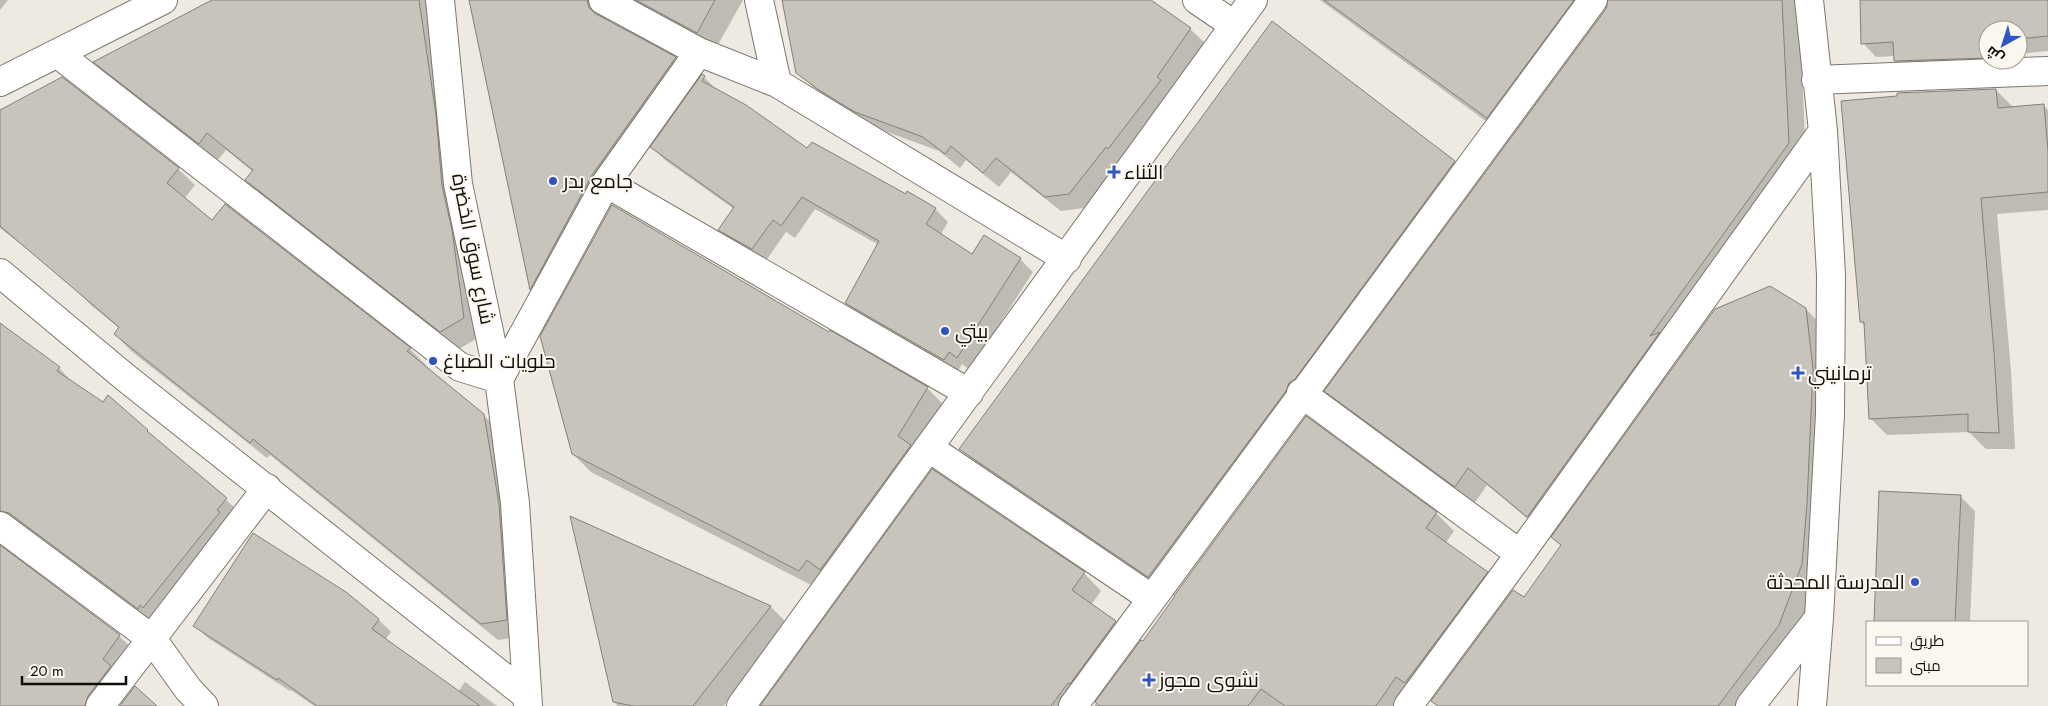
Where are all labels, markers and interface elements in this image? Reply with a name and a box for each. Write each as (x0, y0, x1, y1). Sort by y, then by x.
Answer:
north arrow (1978, 20, 2028, 70)
text: ش (1982, 42, 2008, 69)
place label: الثناء (1124, 158, 1163, 187)
marker: الثناء (1108, 166, 1120, 178)
place label: جامع بدر (562, 167, 633, 196)
street label: شارع سوق الخضرة (444, 171, 502, 327)
marker: جامع بدر (547, 175, 559, 187)
place label: بيتي (955, 317, 988, 347)
marker: بيتي (939, 325, 951, 337)
place label: حلويات الصباغ (443, 347, 556, 376)
marker: حلويات الصباغ (427, 355, 439, 367)
place label: ترمانيني (1808, 359, 1872, 389)
marker: ترمانيني (1792, 367, 1804, 379)
place label: المدرسة المحدثة (1767, 568, 1905, 597)
marker: المدرسة المحدثة (1909, 576, 1921, 588)
legend (1866, 621, 2028, 686)
text: طريق (1910, 630, 1944, 652)
scale bar (22, 654, 126, 686)
text: مبنى (1910, 655, 1941, 677)
text: 20 m (30, 660, 64, 682)
place label: نشوى مجوز (1158, 666, 1259, 695)
marker: نشوى مجوز (1143, 674, 1155, 686)

